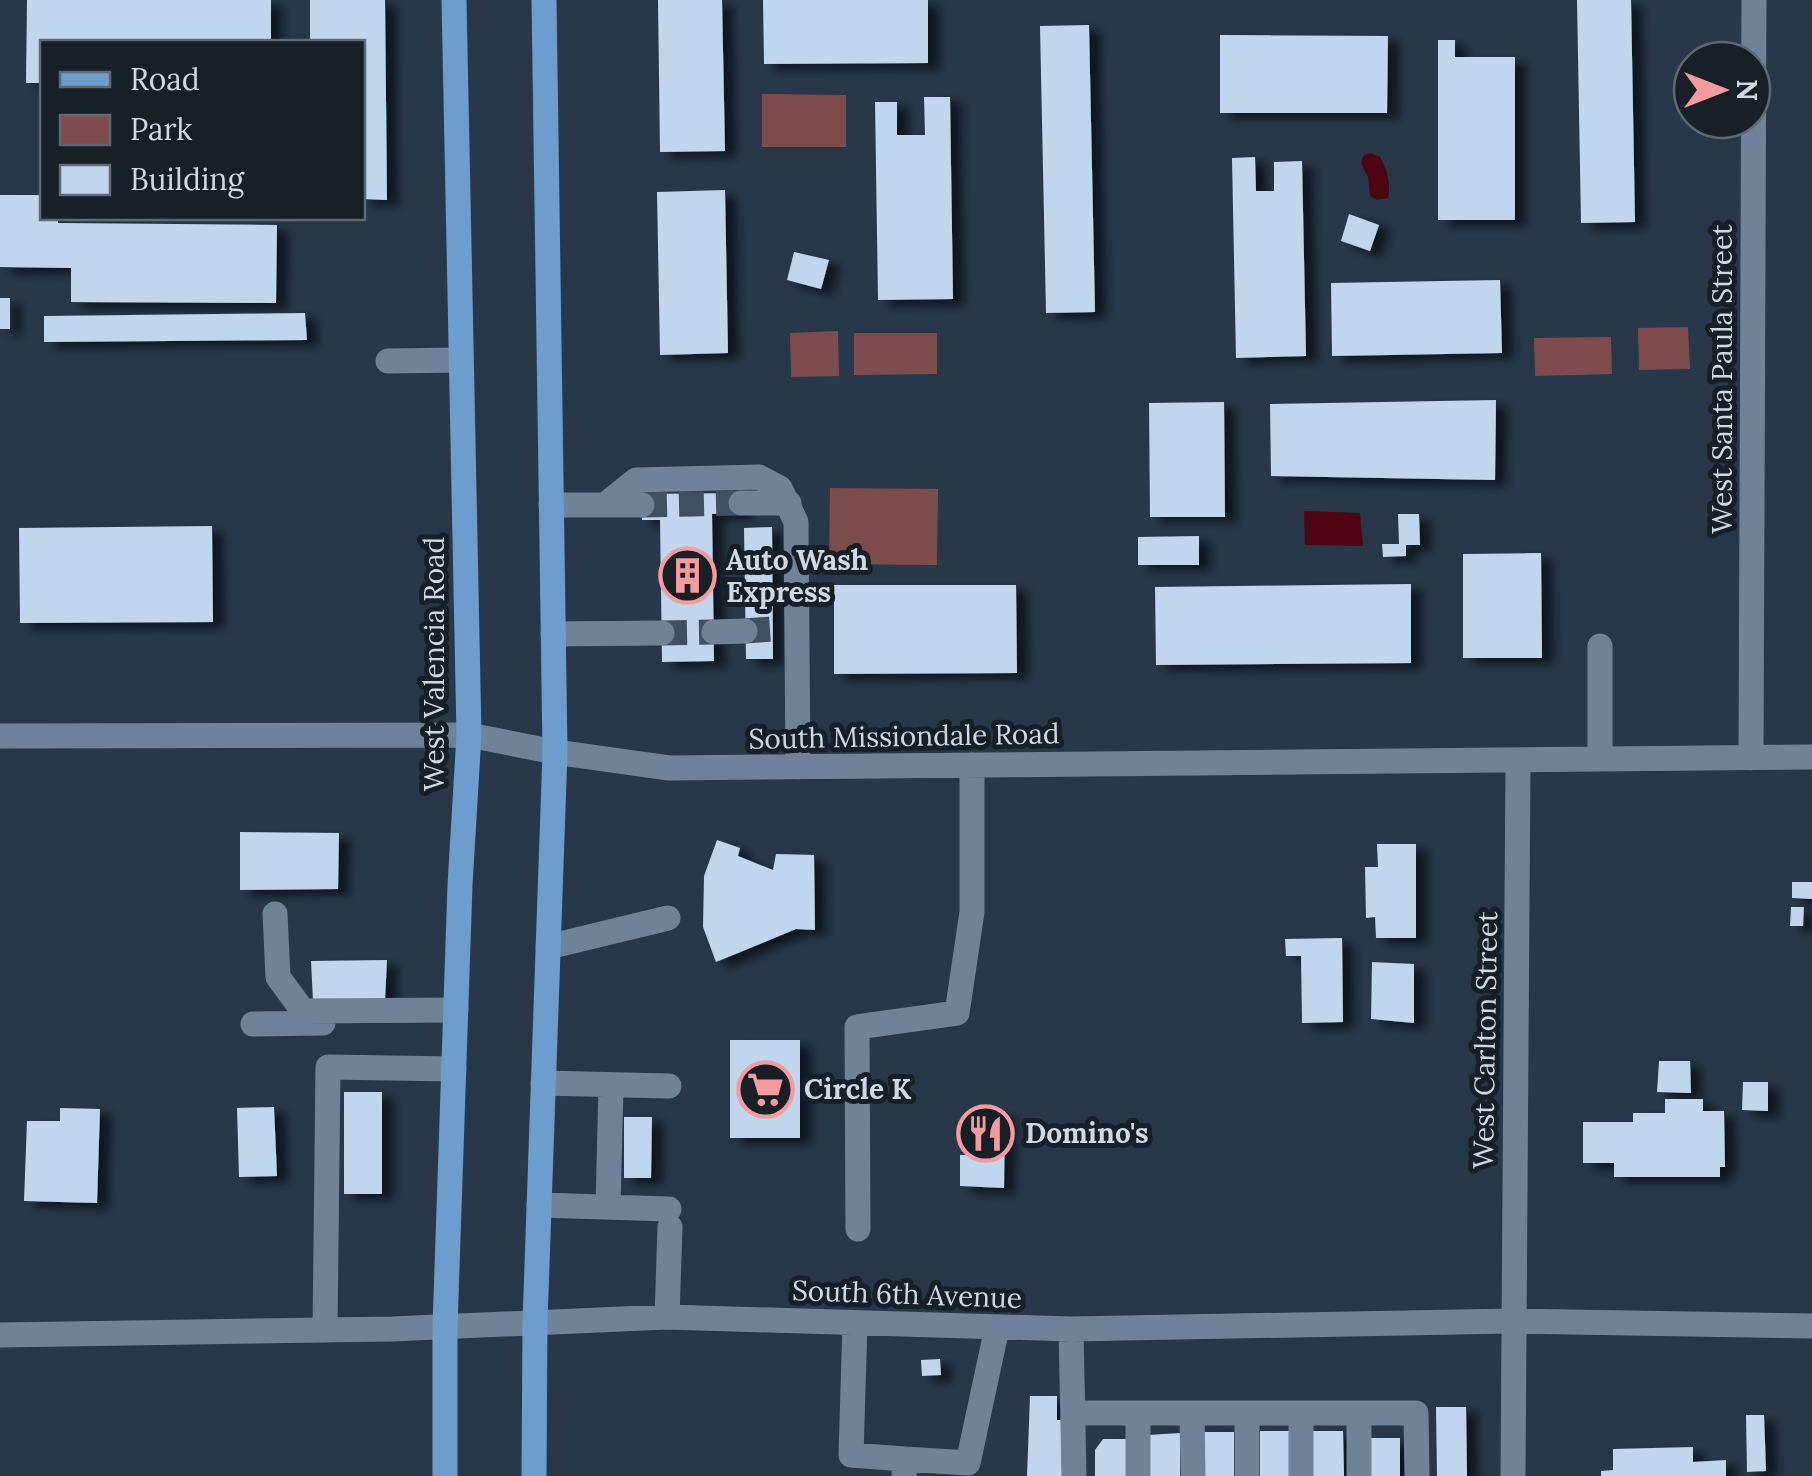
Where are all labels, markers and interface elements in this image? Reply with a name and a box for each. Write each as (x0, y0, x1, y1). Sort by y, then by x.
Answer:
legend (40, 40, 365, 220)
north arrow (1672, 40, 1772, 140)
text: Road (130, 60, 200, 98)
text: N (1729, 79, 1765, 101)
text: Park (130, 110, 192, 148)
text: Building (130, 160, 246, 199)
street label: West Santa Paula Street (1704, 224, 1740, 534)
street label: West Valencia Road (416, 537, 452, 791)
place label: Auto Wash Express (726, 542, 868, 610)
building icon: Auto Wash Express (657, 546, 717, 606)
street label: South Missiondale Road (748, 715, 1060, 757)
street label: West Carlton Street (1465, 911, 1505, 1169)
supermarket icon: Circle K (735, 1059, 795, 1119)
place label: Circle K (804, 1071, 911, 1107)
restaurant icon: Domino's (956, 1103, 1016, 1163)
place label: Domino's (1025, 1115, 1149, 1151)
street label: South 6th Avenue (791, 1272, 1023, 1316)

